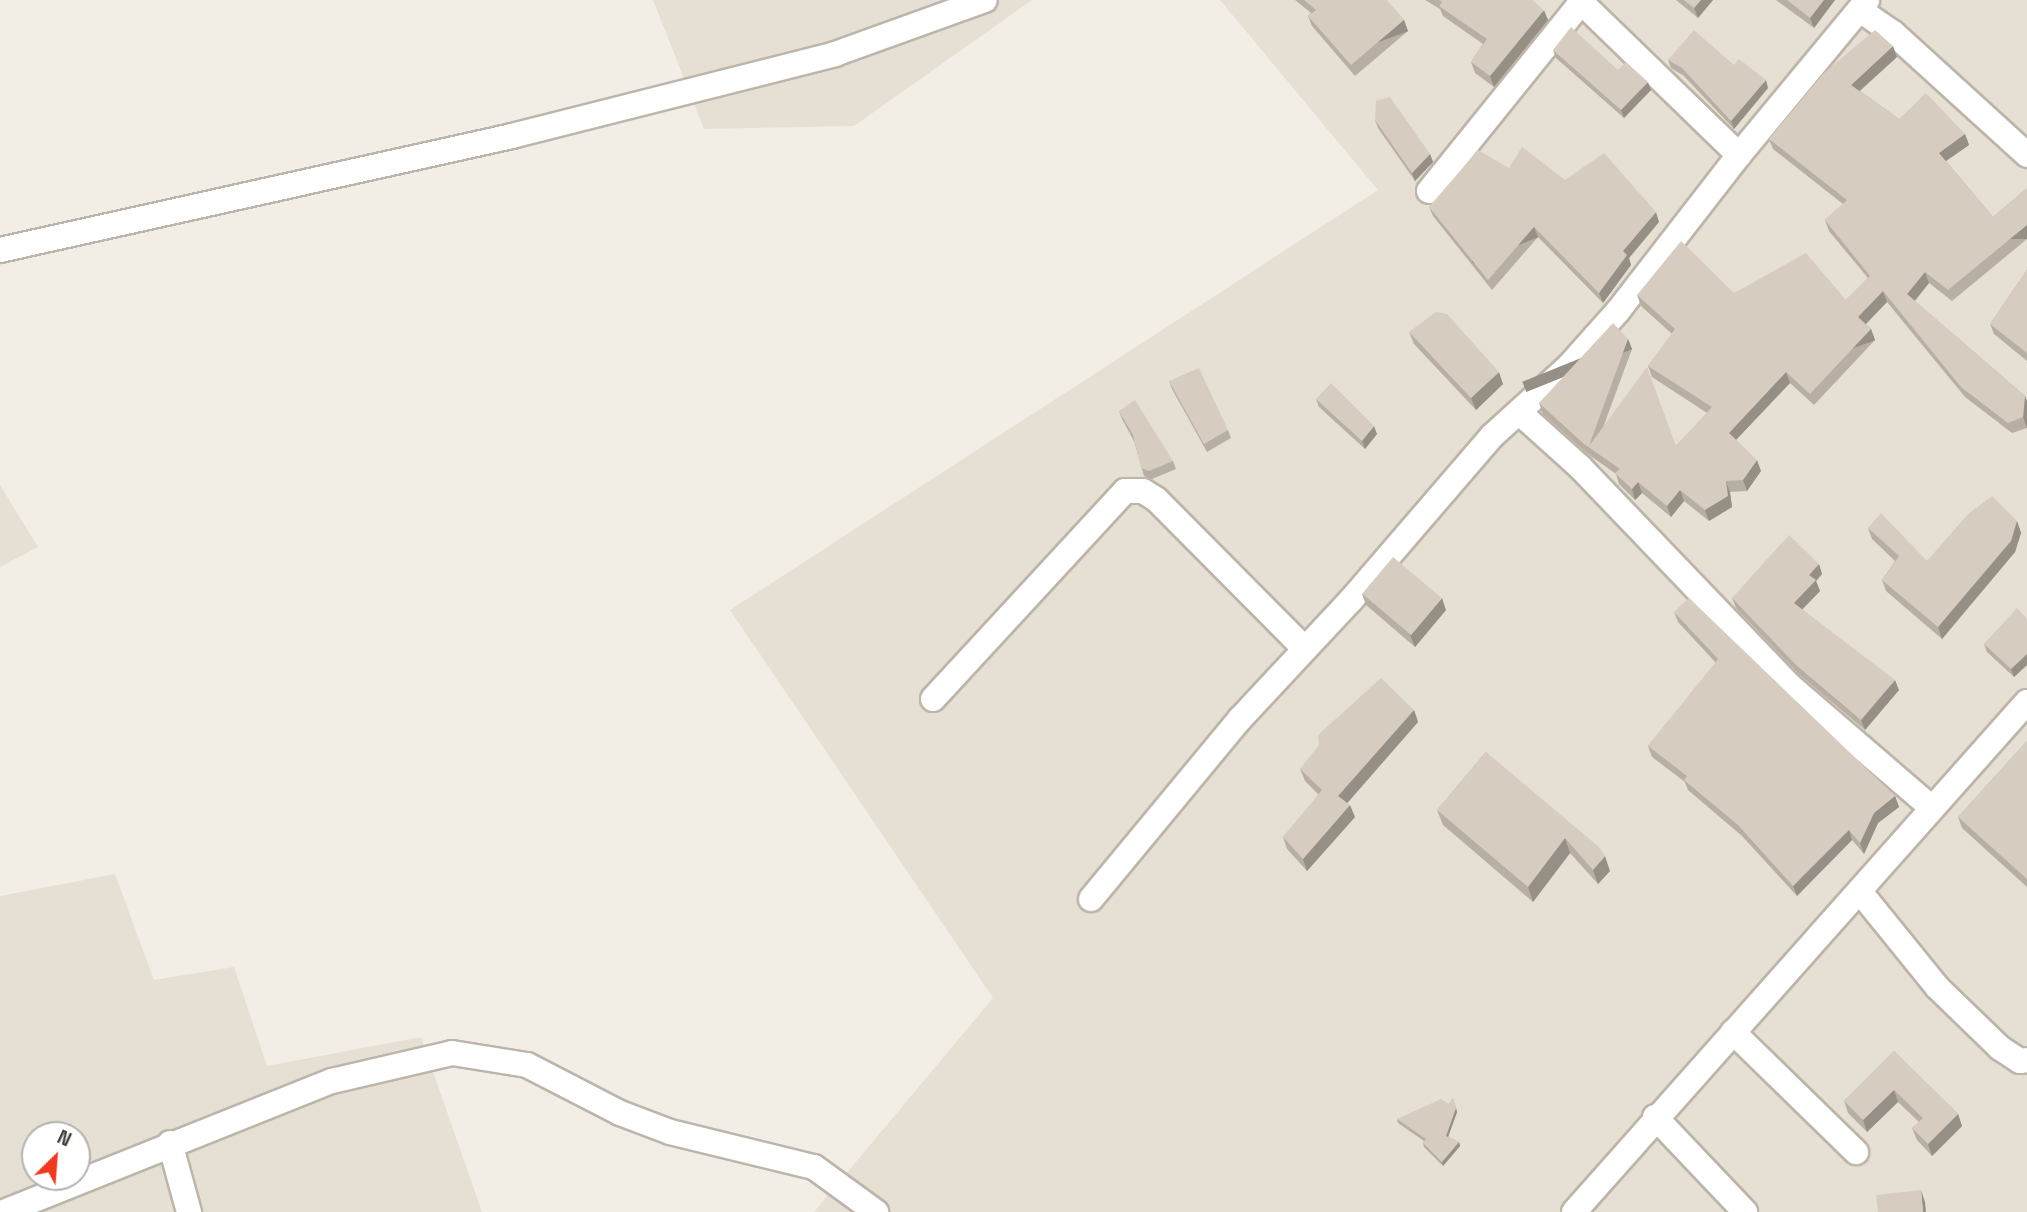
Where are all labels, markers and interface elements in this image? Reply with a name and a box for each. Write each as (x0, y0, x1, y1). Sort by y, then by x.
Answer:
north arrow (21, 1121, 91, 1191)
text: N (53, 1124, 75, 1152)

